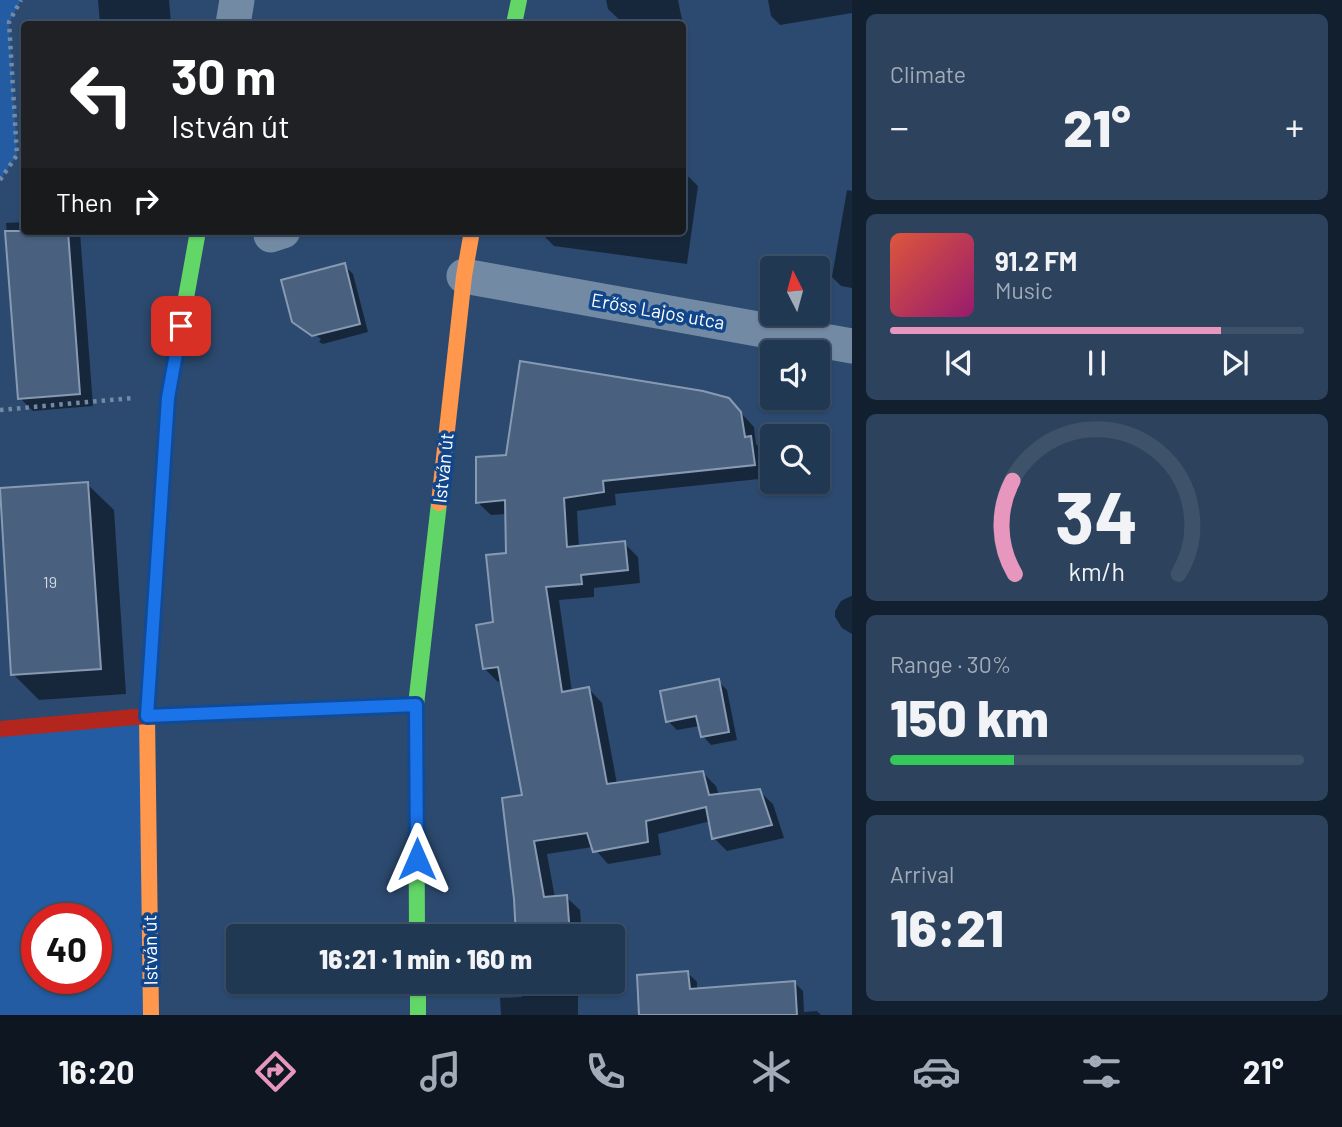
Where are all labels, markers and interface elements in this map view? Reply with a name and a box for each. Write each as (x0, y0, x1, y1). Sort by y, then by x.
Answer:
text: 30 m (171, 46, 276, 105)
icon: left (56, 49, 147, 140)
text: Climate (890, 60, 966, 88)
text: 21° (1063, 95, 1131, 157)
text: − (890, 103, 909, 149)
text: + (1285, 103, 1304, 149)
text: István út (171, 106, 290, 144)
icon: right (127, 182, 165, 220)
text: Then (56, 186, 113, 217)
text: 91.2 FM (995, 245, 1077, 276)
north arrow (760, 256, 830, 326)
map controls (760, 256, 830, 494)
text: Music (995, 276, 1053, 304)
street label: Erőss Lajos utca (590, 287, 727, 334)
pin (151, 296, 211, 356)
icon: arrive (162, 307, 200, 345)
button: sound (760, 340, 830, 410)
icon: previous (940, 344, 978, 382)
icon: pause (1078, 344, 1116, 382)
icon: next (1216, 344, 1254, 382)
button: search (760, 424, 830, 494)
street label: István út (427, 432, 458, 504)
text: 34 (1055, 471, 1139, 559)
text: km/h (1069, 555, 1125, 585)
house number: 19 (43, 572, 57, 591)
text: Range · 30% (890, 650, 1011, 678)
text: 150 km (890, 685, 1049, 747)
position arrow (380, 822, 454, 896)
text: Arrival (890, 860, 954, 888)
text: 16:21 (890, 895, 1004, 957)
speed limit sign: 40 (21, 903, 112, 994)
street label: István út (137, 914, 162, 986)
text: 16:21 · 1 min · 160 m (319, 943, 532, 974)
icon: directions (251, 1047, 300, 1096)
icon: music (416, 1047, 465, 1096)
icon: phone (581, 1047, 630, 1096)
icon: climate (747, 1047, 796, 1096)
icon: car (912, 1047, 961, 1096)
icon: filters (1077, 1047, 1126, 1096)
text: 16:20 (58, 1052, 134, 1090)
text: 21° (1243, 1052, 1284, 1090)

